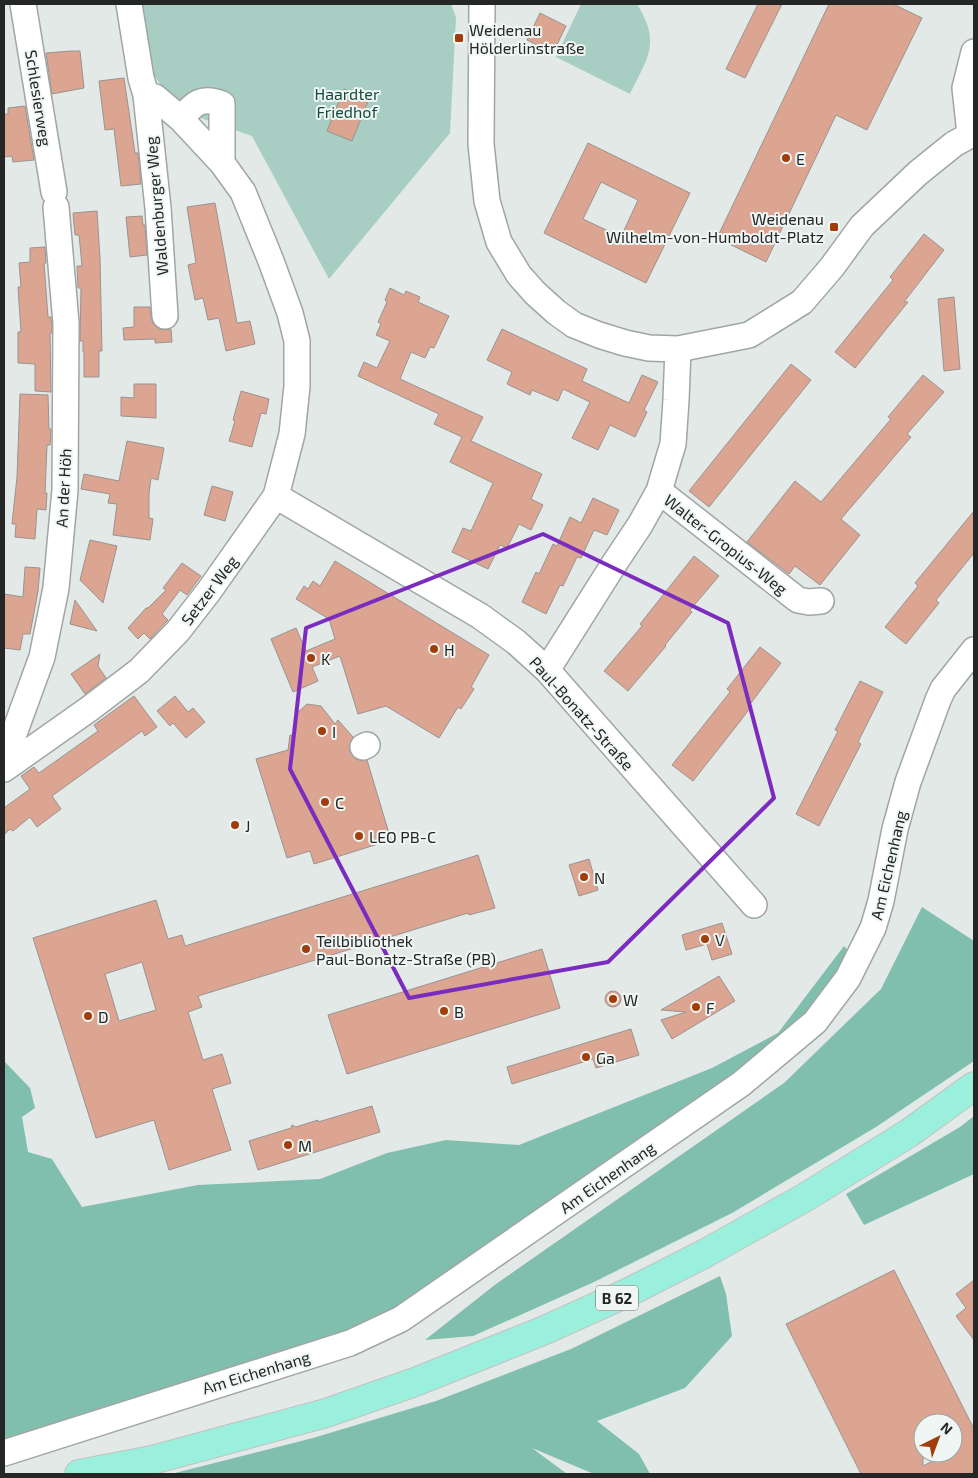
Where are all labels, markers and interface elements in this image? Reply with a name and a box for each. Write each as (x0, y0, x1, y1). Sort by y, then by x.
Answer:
place label: Weidenau Hölderlinstraße (469, 20, 585, 57)
marker: Weidenau Hölderlinstraße (453, 32, 465, 44)
street label: Schlesierweg (22, 49, 56, 148)
park label: Haardter Friedhof (315, 84, 380, 121)
street label: Waldenburger Weg (140, 136, 172, 276)
place label: E (796, 149, 805, 168)
marker: E (780, 152, 792, 164)
place label: Weidenau Wilhelm-von-Humboldt-Platz (606, 209, 824, 246)
marker: Weidenau Wilhelm-von-Humboldt-Platz (828, 221, 840, 233)
street label: An der Höh (51, 448, 75, 528)
street label: Walter-Gropius-Weg (661, 490, 791, 598)
street label: Setzer Weg (177, 551, 241, 629)
place label: H (444, 640, 455, 659)
marker: H (428, 643, 440, 655)
place label: K (321, 649, 331, 668)
marker: K (305, 652, 317, 664)
street label: Paul-Bonatz-Straße (526, 652, 638, 774)
place label: I (332, 722, 336, 741)
marker: I (316, 725, 328, 737)
place label: C (335, 793, 344, 812)
marker: C (319, 796, 331, 808)
street label: Am Eichenhang (866, 808, 910, 922)
place label: J (245, 816, 250, 835)
marker: J (229, 819, 241, 831)
place label: LEO PB-C (369, 827, 436, 846)
marker: LEO PB-C (353, 830, 365, 842)
place label: N (594, 868, 605, 887)
marker: N (578, 871, 590, 883)
place label: V (715, 930, 725, 949)
place label: Teilbibliothek Paul-Bonatz-Straße (PB) (316, 931, 496, 968)
marker: V (699, 933, 711, 945)
marker: Teilbibliothek Paul-Bonatz-Straße (PB) (300, 943, 312, 955)
place label: W (623, 990, 638, 1009)
marker: W (607, 993, 619, 1005)
place label: F (706, 998, 715, 1017)
marker: F (690, 1001, 702, 1013)
place label: B (454, 1002, 464, 1021)
marker: B (438, 1005, 450, 1017)
place label: D (98, 1007, 109, 1026)
marker: D (82, 1010, 94, 1022)
place label: Ga (596, 1048, 615, 1067)
marker: Ga (580, 1051, 592, 1063)
place label: M (298, 1136, 312, 1155)
street label: Am Eichenhang (556, 1137, 658, 1217)
marker: M (282, 1139, 294, 1151)
road number: B 62 (596, 1286, 638, 1310)
street label: Am Eichenhang (200, 1347, 312, 1397)
north arrow (913, 1413, 963, 1463)
text: N (938, 1418, 956, 1438)

